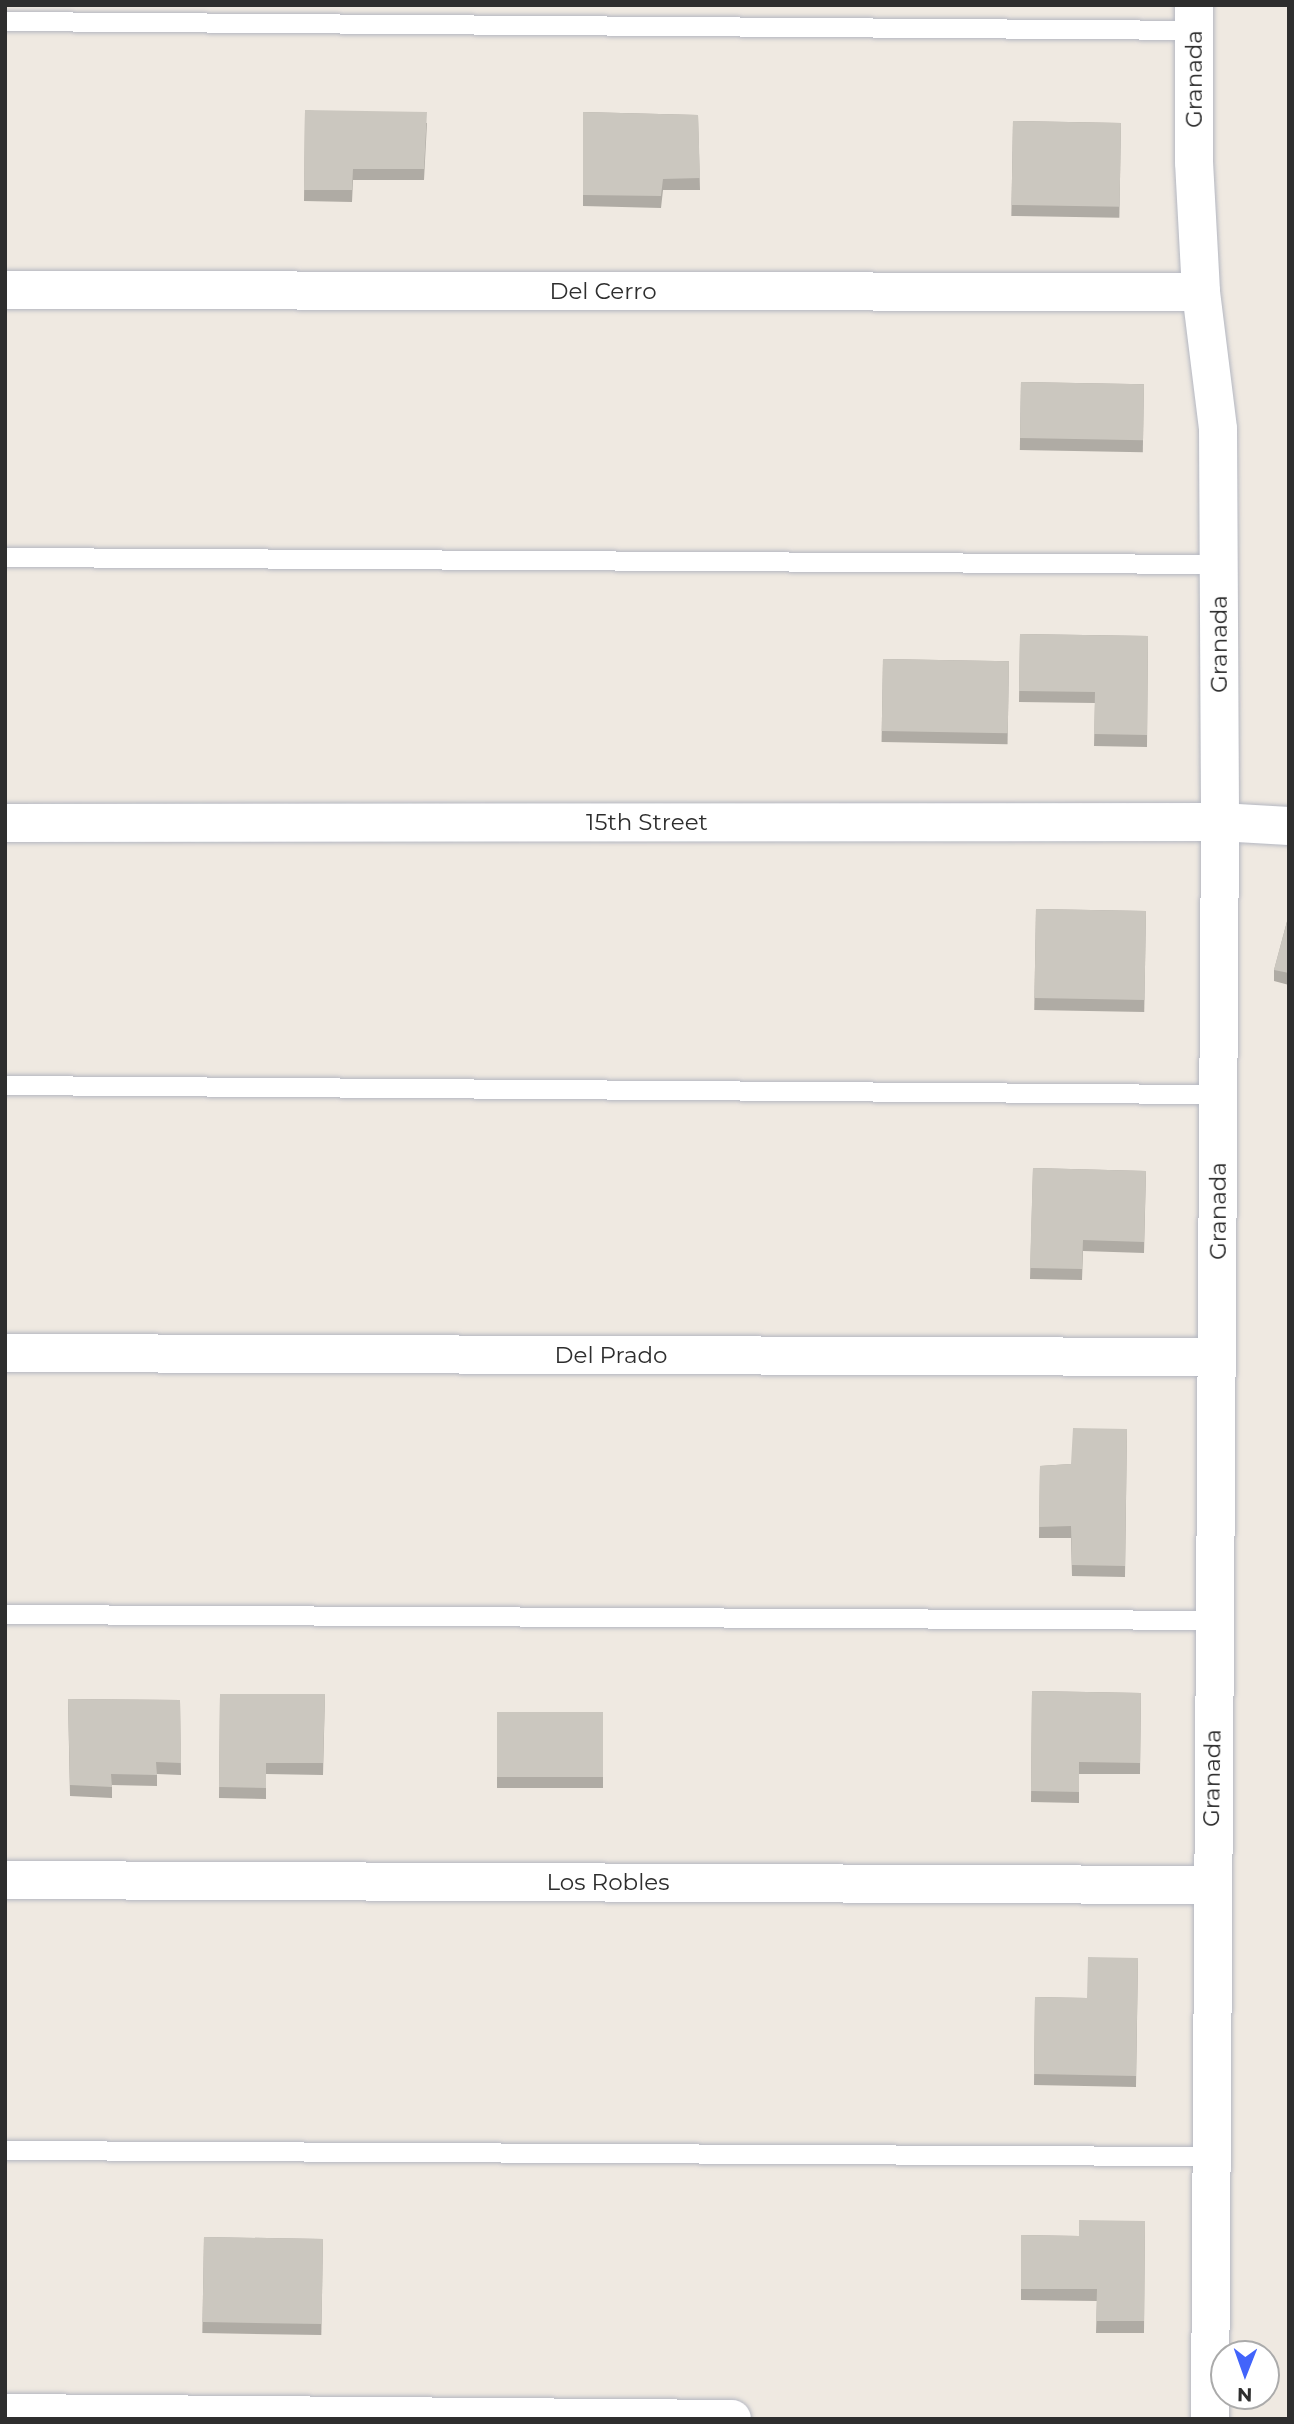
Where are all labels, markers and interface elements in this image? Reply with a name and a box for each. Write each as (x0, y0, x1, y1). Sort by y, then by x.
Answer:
street label: Granada (1180, 30, 1208, 128)
street label: Del Cerro (549, 277, 657, 305)
street label: Granada (1205, 595, 1233, 693)
street label: 15th Street (586, 808, 708, 836)
street label: Granada (1204, 1162, 1232, 1260)
street label: Del Prado (555, 1341, 667, 1369)
street label: Granada (1197, 1729, 1227, 1827)
street label: Los Robles (547, 1868, 669, 1896)
north arrow (1210, 2340, 1280, 2410)
text: N (1237, 2383, 1253, 2406)

